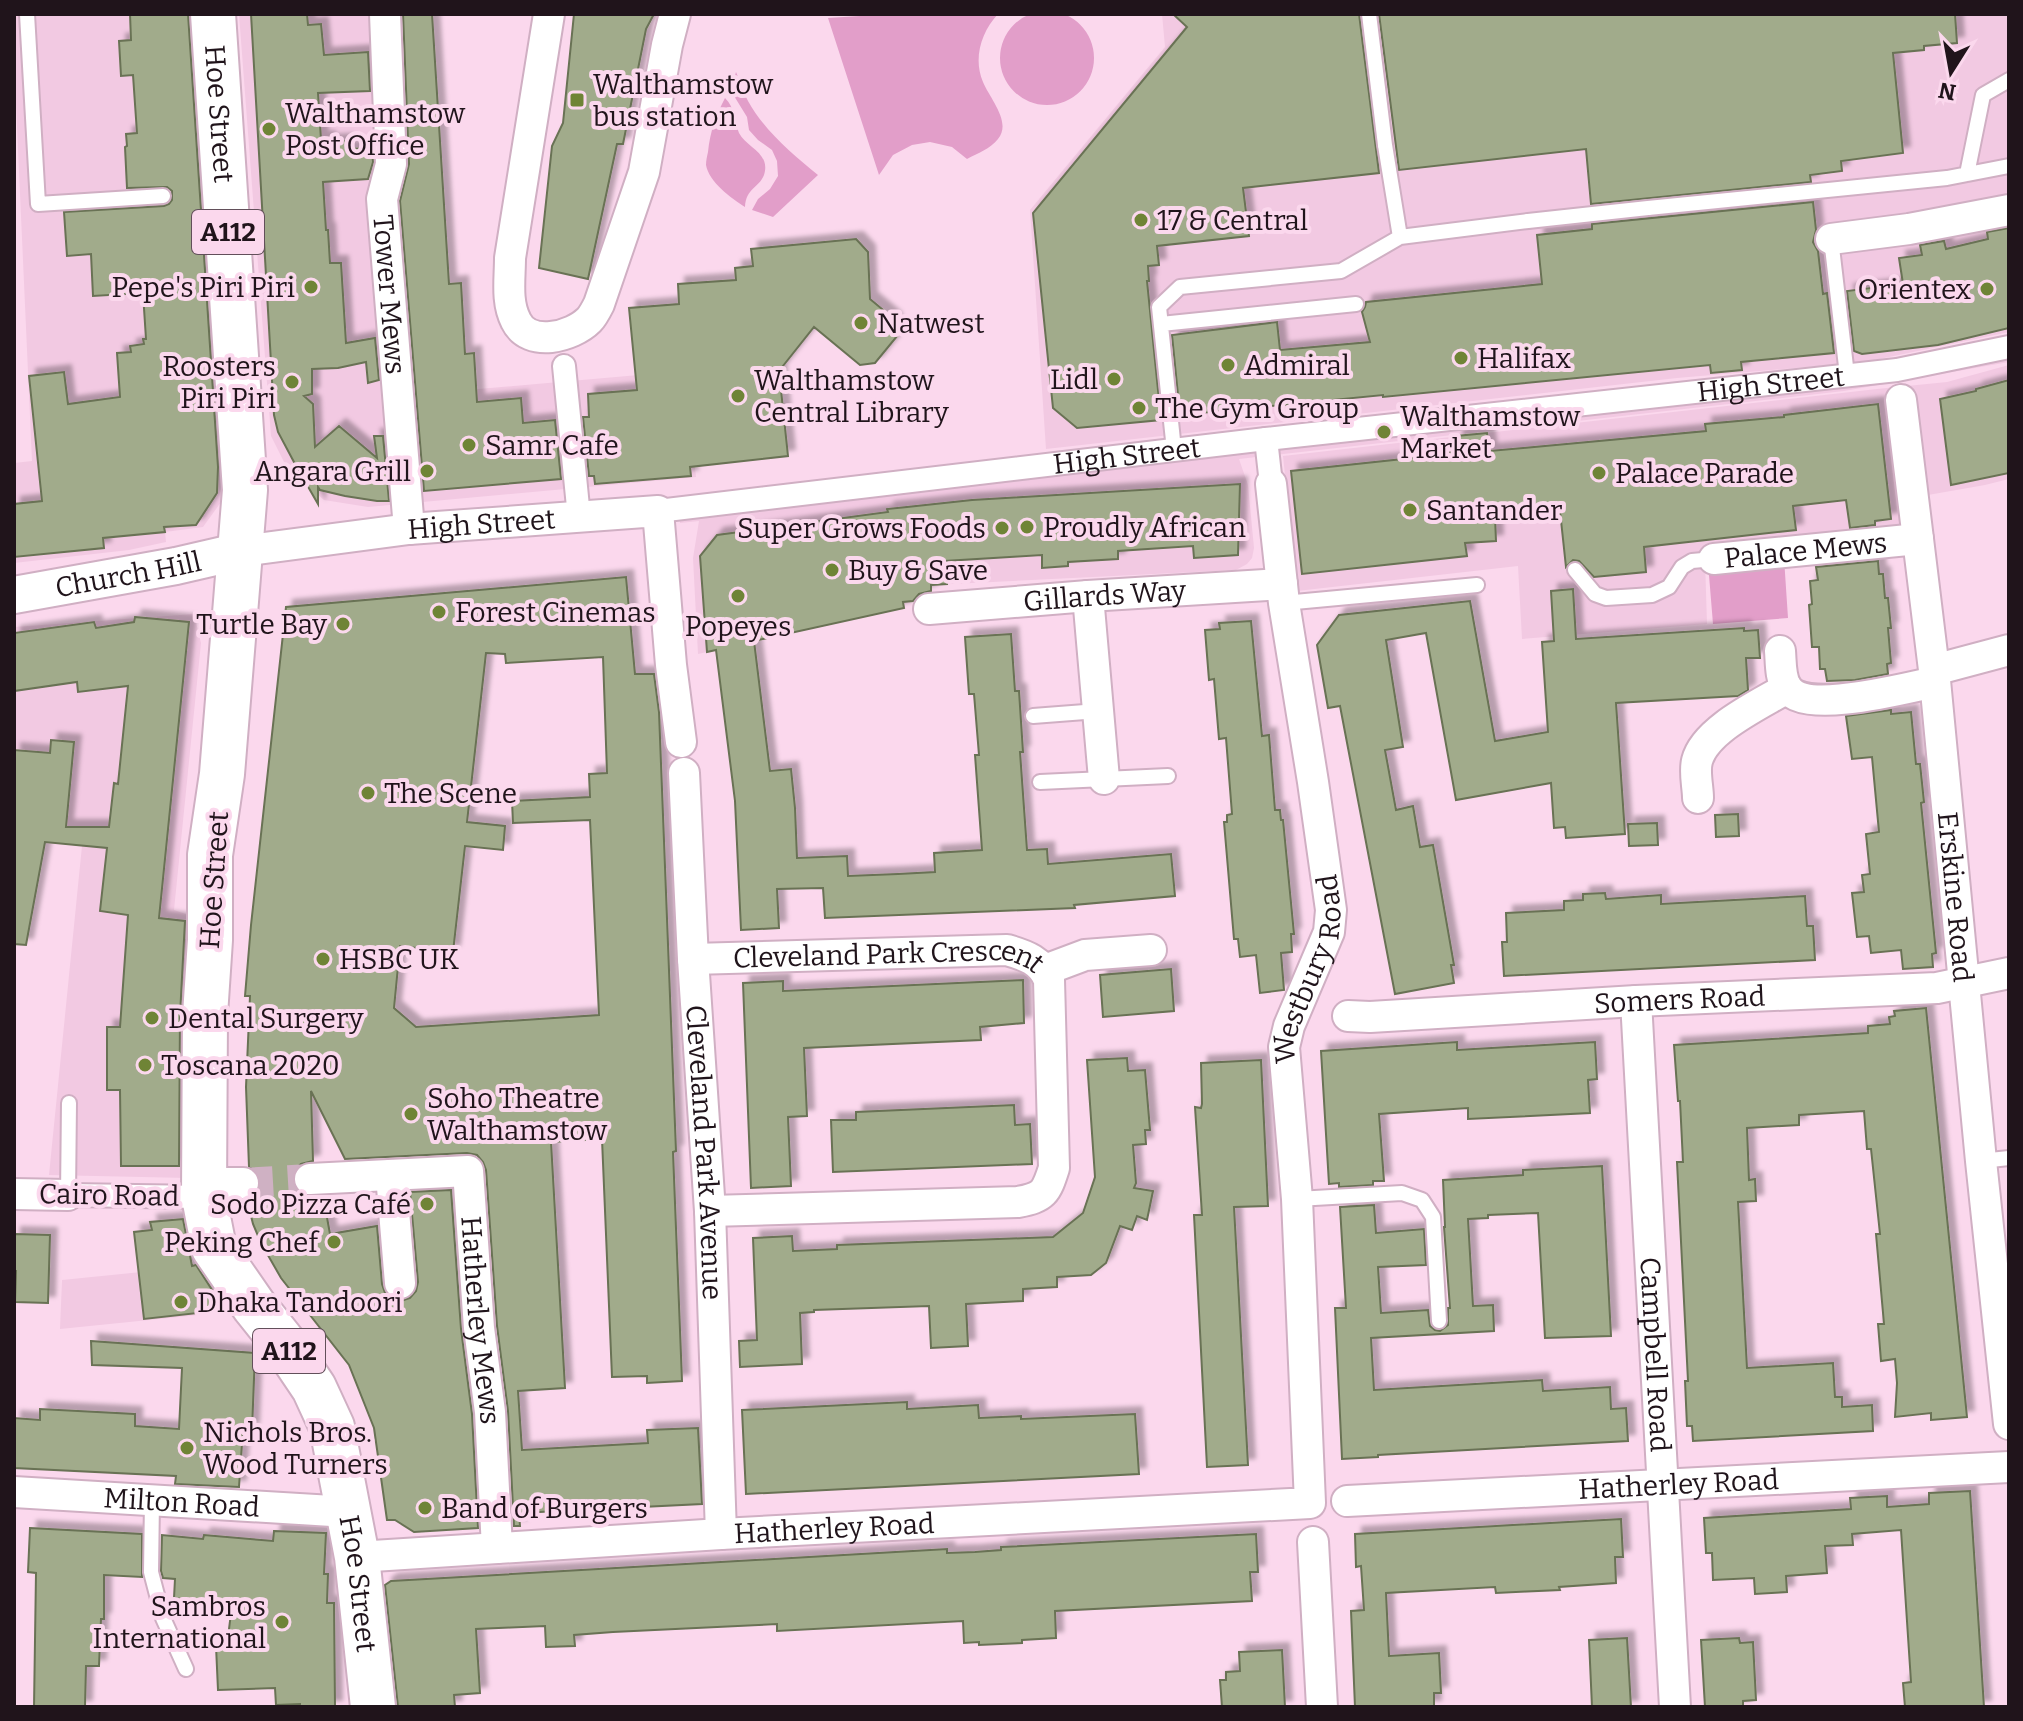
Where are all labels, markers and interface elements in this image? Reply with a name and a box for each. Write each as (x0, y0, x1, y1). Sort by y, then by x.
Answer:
north arrow (1911, 32, 1991, 112)
street label: Hoe Street (199, 44, 241, 184)
place label: Walthamstow bus station (593, 68, 774, 133)
text: N (1936, 76, 1958, 106)
marker: Walthamstow bus station (568, 91, 586, 109)
place label: Walthamstow Post Office (285, 97, 466, 162)
marker: Walthamstow Post Office (260, 120, 278, 138)
place label: 17 & Central (1157, 204, 1308, 237)
road number: A112 (192, 210, 264, 254)
marker: 17 & Central (1132, 211, 1150, 229)
street label: Tower Mews (367, 213, 413, 376)
place label: Pepe's Piri Piri (112, 271, 295, 304)
place label: Orientex (1858, 273, 1971, 306)
marker: Pepe's Piri Piri (302, 278, 320, 296)
marker: Orientex (1978, 280, 1996, 298)
place label: Natwest (877, 307, 985, 340)
marker: Natwest (852, 314, 870, 332)
place label: Halifax (1477, 342, 1571, 375)
place label: Admiral (1244, 349, 1350, 382)
marker: Halifax (1452, 349, 1470, 367)
place label: Roosters Piri Piri (162, 350, 276, 415)
marker: Admiral (1219, 356, 1237, 374)
street label: High Street (1695, 359, 1846, 408)
place label: Lidl (1050, 363, 1098, 396)
place label: Walthamstow Central Library (754, 364, 949, 429)
marker: Lidl (1105, 370, 1123, 388)
marker: Roosters Piri Piri (283, 373, 301, 391)
marker: Walthamstow Central Library (729, 387, 747, 405)
place label: The Gym Group (1155, 392, 1359, 425)
marker: The Gym Group (1130, 399, 1148, 417)
place label: Walthamstow Market (1400, 400, 1581, 465)
marker: Walthamstow Market (1375, 423, 1393, 441)
place label: Samr Cafe (485, 429, 619, 462)
street label: High Street (1051, 430, 1202, 481)
marker: Samr Cafe (460, 436, 478, 454)
place label: Angara Grill (254, 455, 411, 488)
place label: Palace Parade (1615, 457, 1794, 490)
marker: Angara Grill (418, 462, 436, 480)
marker: Palace Parade (1590, 464, 1608, 482)
place label: Santander (1426, 494, 1562, 527)
marker: Santander (1401, 501, 1419, 519)
street label: High Street (406, 502, 556, 546)
place label: Proudly African (1043, 511, 1246, 544)
place label: Super Grows Foods (737, 512, 986, 545)
marker: Proudly African (1018, 518, 1036, 536)
marker: Super Grows Foods (993, 519, 1011, 537)
street label: Palace Mews (1723, 526, 1889, 574)
street label: Church Hill (53, 544, 204, 604)
place label: Buy & Save (848, 554, 988, 587)
marker: Buy & Save (823, 561, 841, 579)
street label: Gillards Way (1022, 573, 1187, 618)
marker: Popeyes (729, 587, 747, 605)
place label: Forest Cinemas (455, 596, 656, 629)
marker: Forest Cinemas (430, 603, 448, 621)
place label: Turtle Bay (196, 608, 327, 641)
place label: Popeyes (685, 610, 791, 643)
marker: Turtle Bay (334, 615, 352, 633)
place label: The Scene (384, 777, 517, 810)
marker: The Scene (359, 784, 377, 802)
street label: Hoe Street (193, 810, 235, 950)
street label: Erskine Road (1931, 810, 1980, 984)
street label: Westbury Road (1266, 872, 1348, 1065)
street label: Cleveland Park Crescent (732, 933, 1051, 979)
place label: HSBC UK (339, 943, 459, 976)
marker: HSBC UK (314, 950, 332, 968)
street label: Somers Road (1593, 979, 1766, 1020)
place label: Dental Surgery (168, 1002, 364, 1035)
street label: Cleveland Park Avenue (680, 1004, 730, 1301)
marker: Dental Surgery (143, 1009, 161, 1027)
place label: Toscana 2020 (161, 1049, 340, 1082)
marker: Toscana 2020 (136, 1056, 154, 1074)
place label: Soho Theatre Walthamstow (427, 1082, 608, 1147)
marker: Soho Theatre Walthamstow (402, 1105, 420, 1123)
street label: Cairo Road (39, 1177, 179, 1213)
place label: Sodo Pizza Café (210, 1188, 411, 1221)
marker: Sodo Pizza Café (418, 1195, 436, 1213)
street label: Hatherley Mews (455, 1215, 507, 1425)
place label: Peking Chef (164, 1226, 320, 1259)
marker: Peking Chef (325, 1233, 343, 1251)
street label: Campbell Road (1634, 1256, 1677, 1453)
place label: Dhaka Tandoori (197, 1286, 403, 1319)
marker: Dhaka Tandoori (172, 1293, 190, 1311)
road number: A112 (253, 1329, 325, 1373)
place label: Nichols Bros. Wood Turners (203, 1416, 388, 1481)
marker: Nichols Bros. Wood Turners (178, 1439, 196, 1457)
street label: Hatherley Road (1577, 1462, 1780, 1506)
street label: Milton Road (103, 1481, 261, 1523)
place label: Band of Burgers (441, 1492, 648, 1525)
marker: Band of Burgers (416, 1499, 434, 1517)
street label: Hatherley Road (733, 1506, 935, 1550)
street label: Hoe Street (333, 1512, 384, 1654)
place label: Sambros International (93, 1590, 266, 1655)
marker: Sambros International (273, 1613, 291, 1631)

